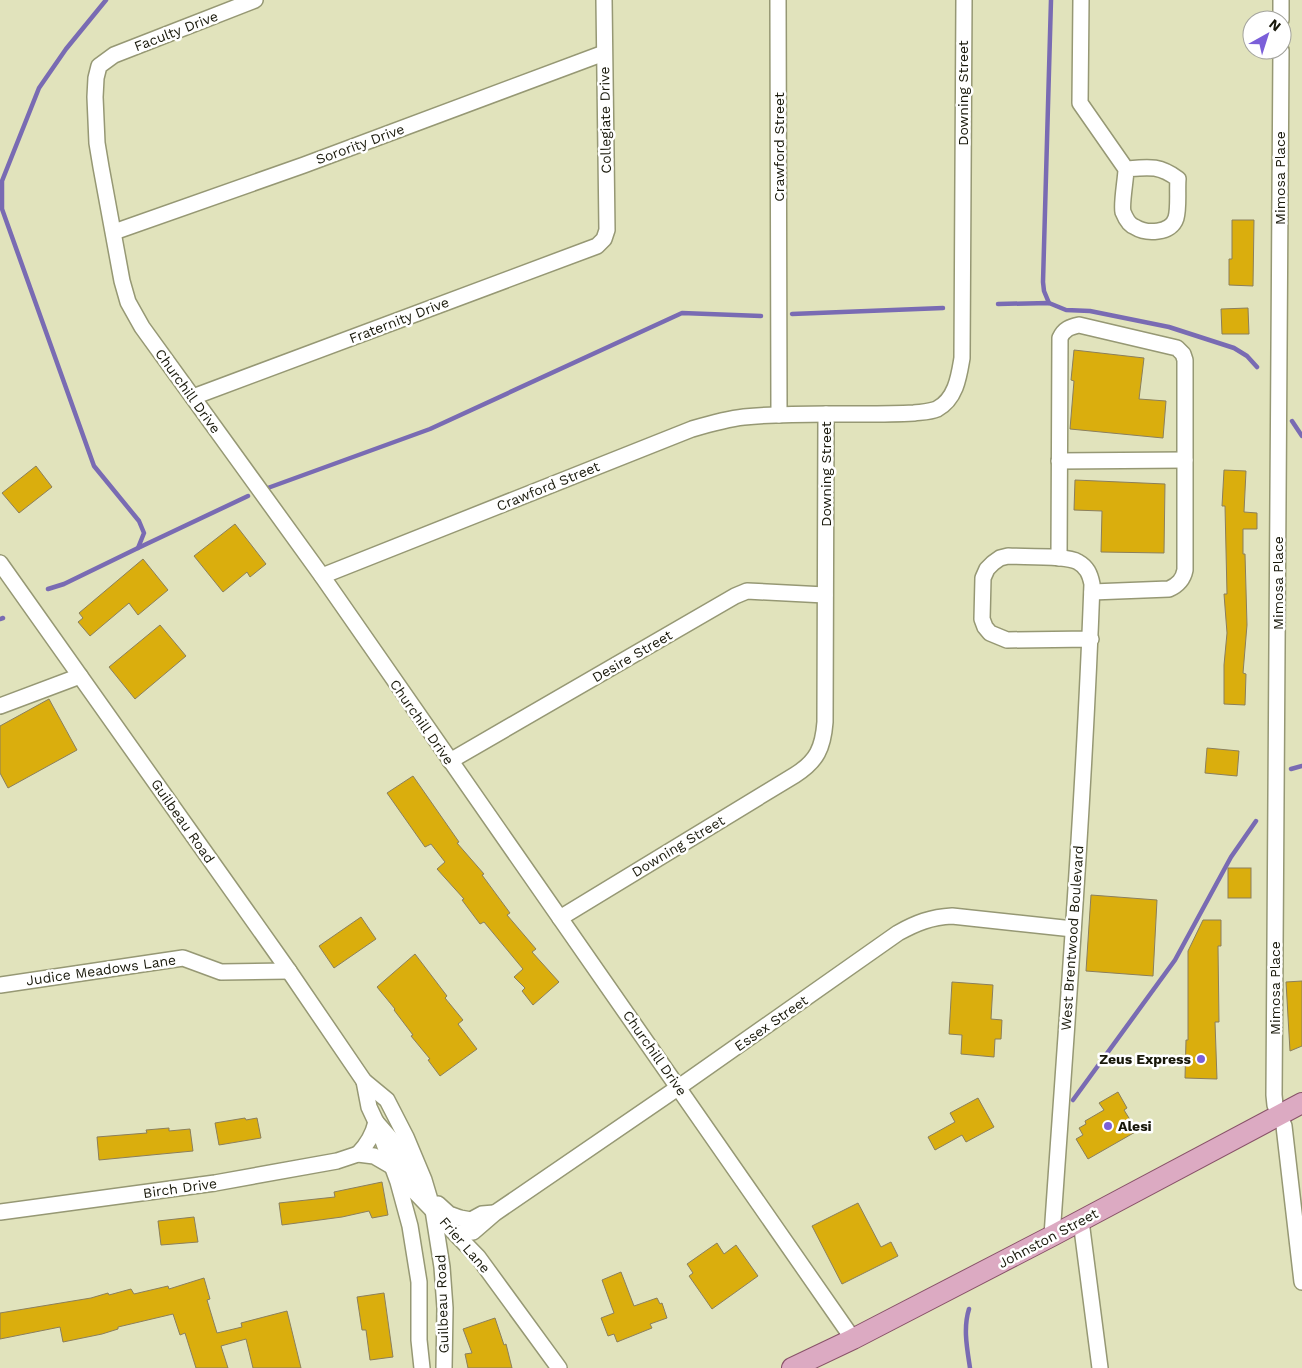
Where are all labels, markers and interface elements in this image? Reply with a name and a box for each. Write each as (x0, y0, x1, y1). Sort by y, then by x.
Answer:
street label: Faculty Drive (132, 8, 220, 54)
north arrow (1242, 10, 1292, 60)
text: N (1266, 15, 1284, 34)
street label: Downing Street (955, 40, 971, 146)
street label: Collegiate Drive (596, 66, 614, 174)
street label: Crawford Street (771, 92, 787, 202)
street label: Sorority Drive (314, 121, 406, 167)
street label: Mimosa Place (1272, 131, 1288, 225)
street label: Fraternity Drive (347, 294, 451, 346)
street label: Churchill Drive (152, 346, 224, 436)
street label: Downing Street (818, 421, 834, 527)
street label: Crawford Street (494, 458, 602, 514)
street label: Mimosa Place (1270, 536, 1286, 630)
street label: Desire Street (589, 627, 675, 685)
street label: Churchill Drive (387, 676, 457, 768)
street label: Guilbeau Road (148, 776, 218, 866)
street label: Downing Street (629, 812, 727, 880)
street label: West Brentwood Boulevard (1058, 845, 1086, 1031)
street label: Mimosa Place (1267, 941, 1283, 1035)
street label: Judice Meadows Lane (25, 952, 177, 988)
street label: Essex Street (731, 992, 811, 1054)
street label: Churchill Drive (620, 1007, 690, 1099)
place label: Zeus Express (1099, 1051, 1192, 1067)
marker: Zeus Express (1195, 1053, 1207, 1065)
place label: Alesi (1118, 1118, 1152, 1134)
marker: Alesi (1102, 1120, 1114, 1132)
street label: Birch Drive (142, 1175, 218, 1201)
street label: Johnston Street (995, 1205, 1101, 1271)
street label: Frier Lane (436, 1214, 494, 1276)
street label: Guilbeau Road (432, 1254, 452, 1354)

